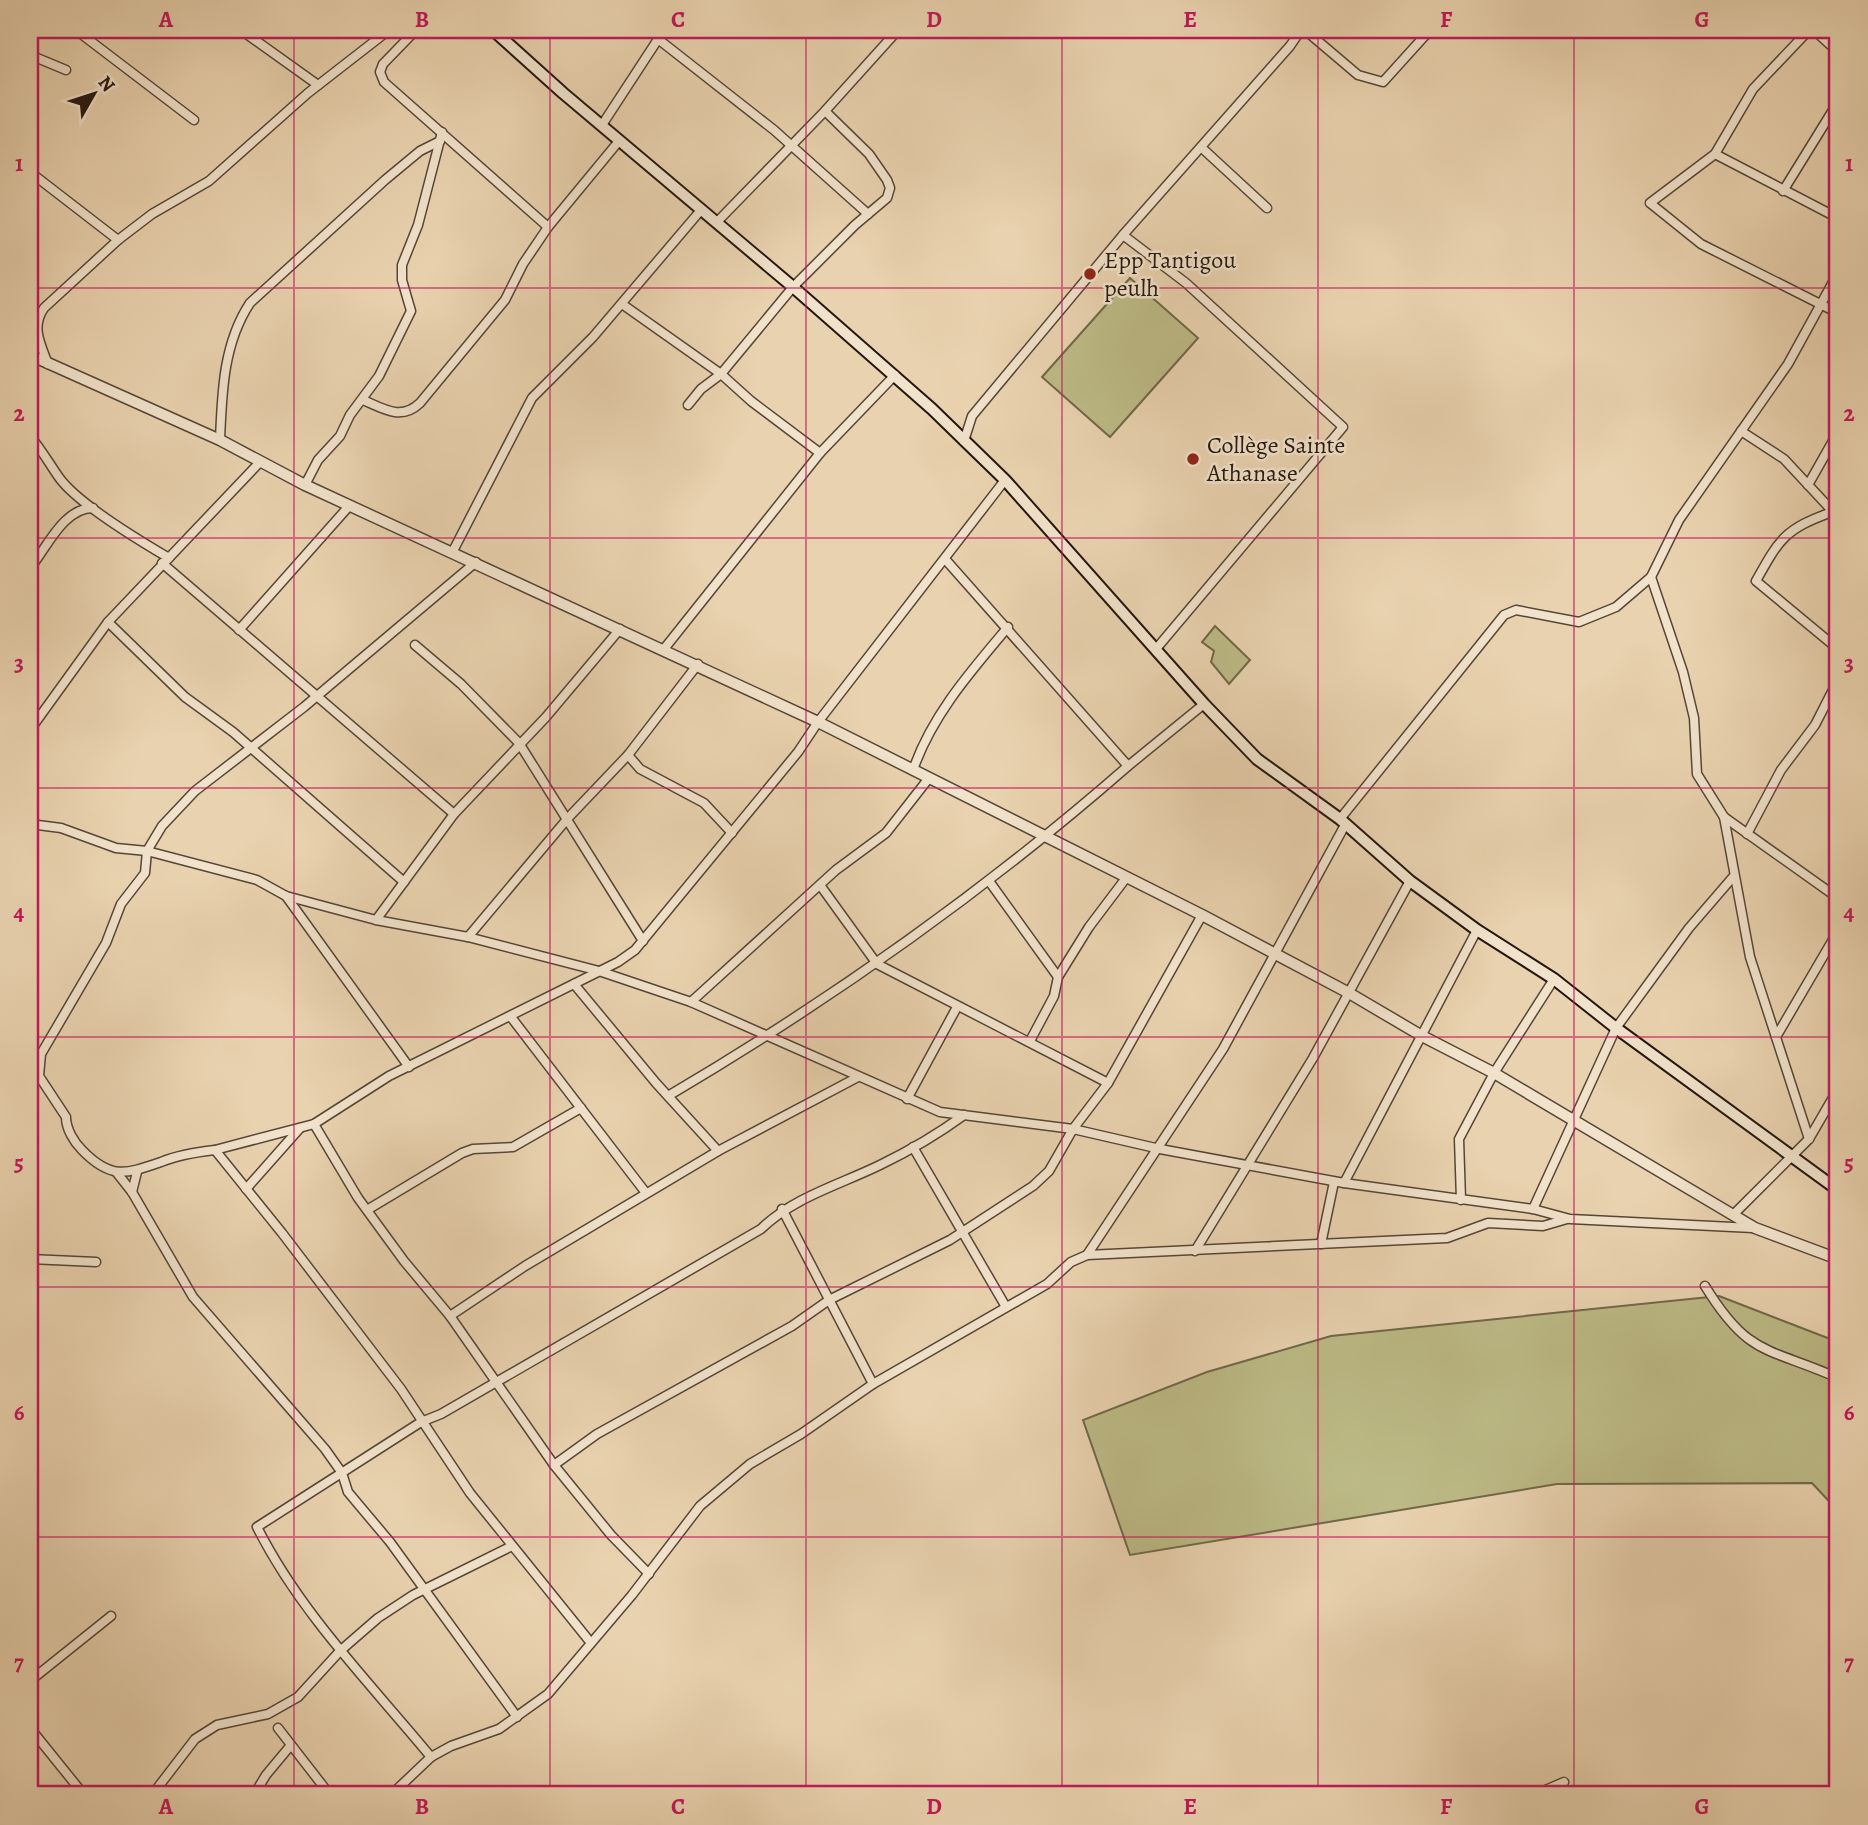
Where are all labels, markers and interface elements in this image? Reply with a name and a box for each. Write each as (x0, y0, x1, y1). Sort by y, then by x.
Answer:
text: A (158, 4, 174, 35)
text: B (415, 4, 429, 35)
text: C (671, 4, 685, 35)
text: D (926, 4, 942, 35)
text: E (1183, 4, 1197, 35)
text: F (1440, 4, 1453, 35)
text: G (1694, 4, 1710, 35)
north arrow (60, 60, 130, 130)
text: N (92, 70, 121, 98)
text: 1 (15, 148, 23, 179)
text: 1 (1845, 148, 1853, 179)
place label: Epp Tantigou peulh (1104, 244, 1236, 304)
marker: Epp Tantigou peulh (1082, 266, 1098, 282)
text: 2 (13, 398, 25, 429)
text: 2 (1843, 398, 1855, 429)
place label: Collège Sainte Athanase (1206, 429, 1345, 489)
marker: Collège Sainte Athanase (1185, 451, 1201, 467)
text: 3 (14, 648, 24, 679)
text: 3 (1844, 648, 1854, 679)
text: 4 (14, 897, 25, 928)
text: 4 (1844, 897, 1855, 928)
text: 5 (14, 1147, 24, 1178)
text: 5 (1844, 1147, 1854, 1178)
text: 6 (14, 1397, 25, 1428)
text: 6 (1844, 1397, 1855, 1428)
text: 7 (14, 1647, 24, 1678)
text: 7 (1844, 1647, 1854, 1678)
text: A (158, 1791, 174, 1822)
text: B (415, 1791, 429, 1822)
text: C (671, 1791, 685, 1822)
text: D (926, 1791, 942, 1822)
text: E (1183, 1791, 1197, 1822)
text: F (1440, 1791, 1453, 1822)
text: G (1694, 1791, 1710, 1822)

